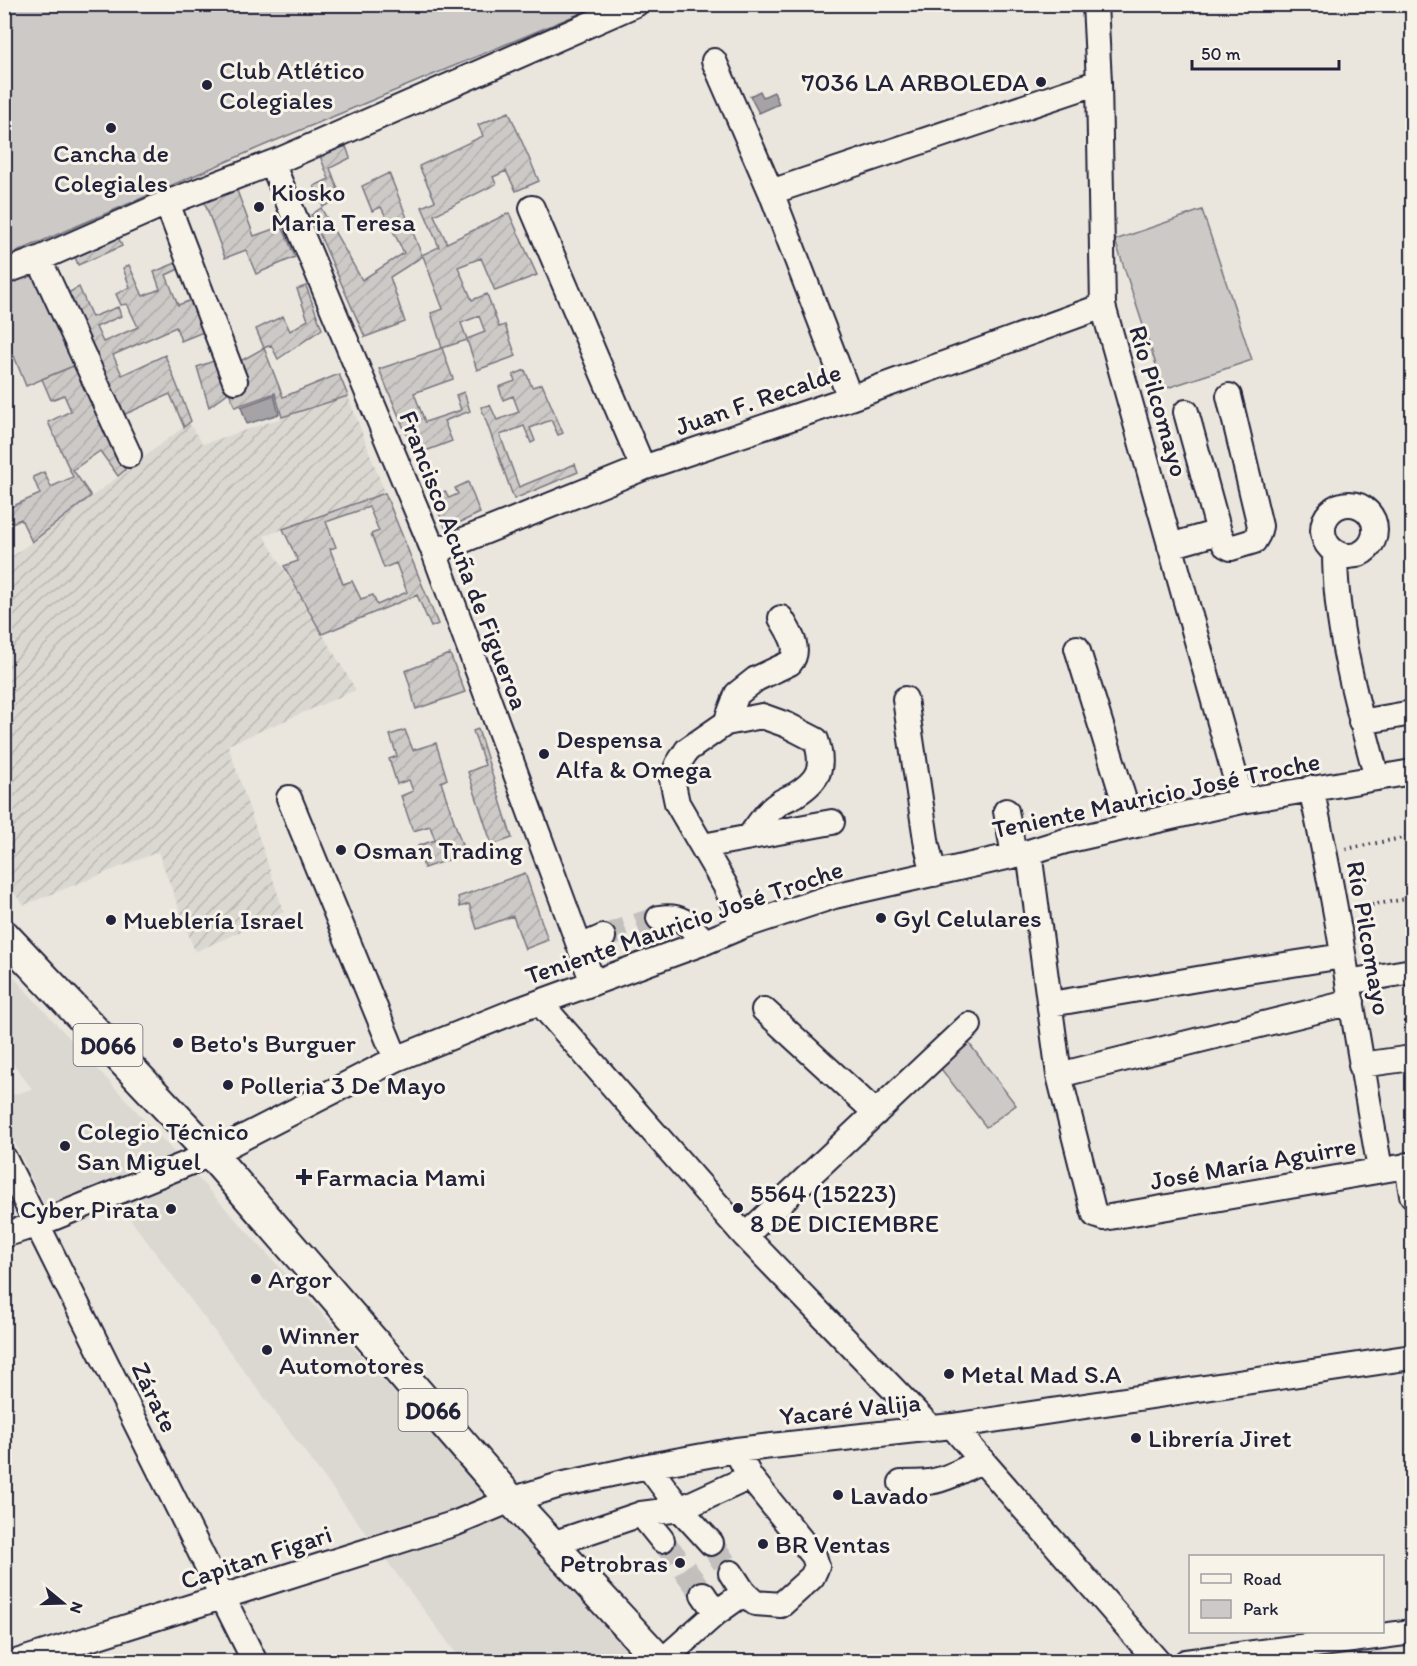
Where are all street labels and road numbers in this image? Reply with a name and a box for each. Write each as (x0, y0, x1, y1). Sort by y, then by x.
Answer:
street label: Río Pilcomayo (1122, 322, 1196, 480)
street label: Juan F. Recalde (671, 356, 845, 442)
street label: Francisco Acuña de Figueroa (392, 406, 536, 714)
street label: Teniente Mauricio José Troche (989, 745, 1323, 845)
street label: Teniente Mauricio José Troche (521, 852, 847, 992)
street label: Río Pilcomayo (1340, 858, 1398, 1018)
road number: D066 (74, 1024, 142, 1066)
street label: José María Aguirre (1148, 1129, 1358, 1197)
street label: Zárate (124, 1357, 186, 1437)
street label: Yacaré Valija (778, 1386, 922, 1432)
road number: D066 (398, 1389, 468, 1431)
street label: Capitan Figari (176, 1518, 336, 1596)

